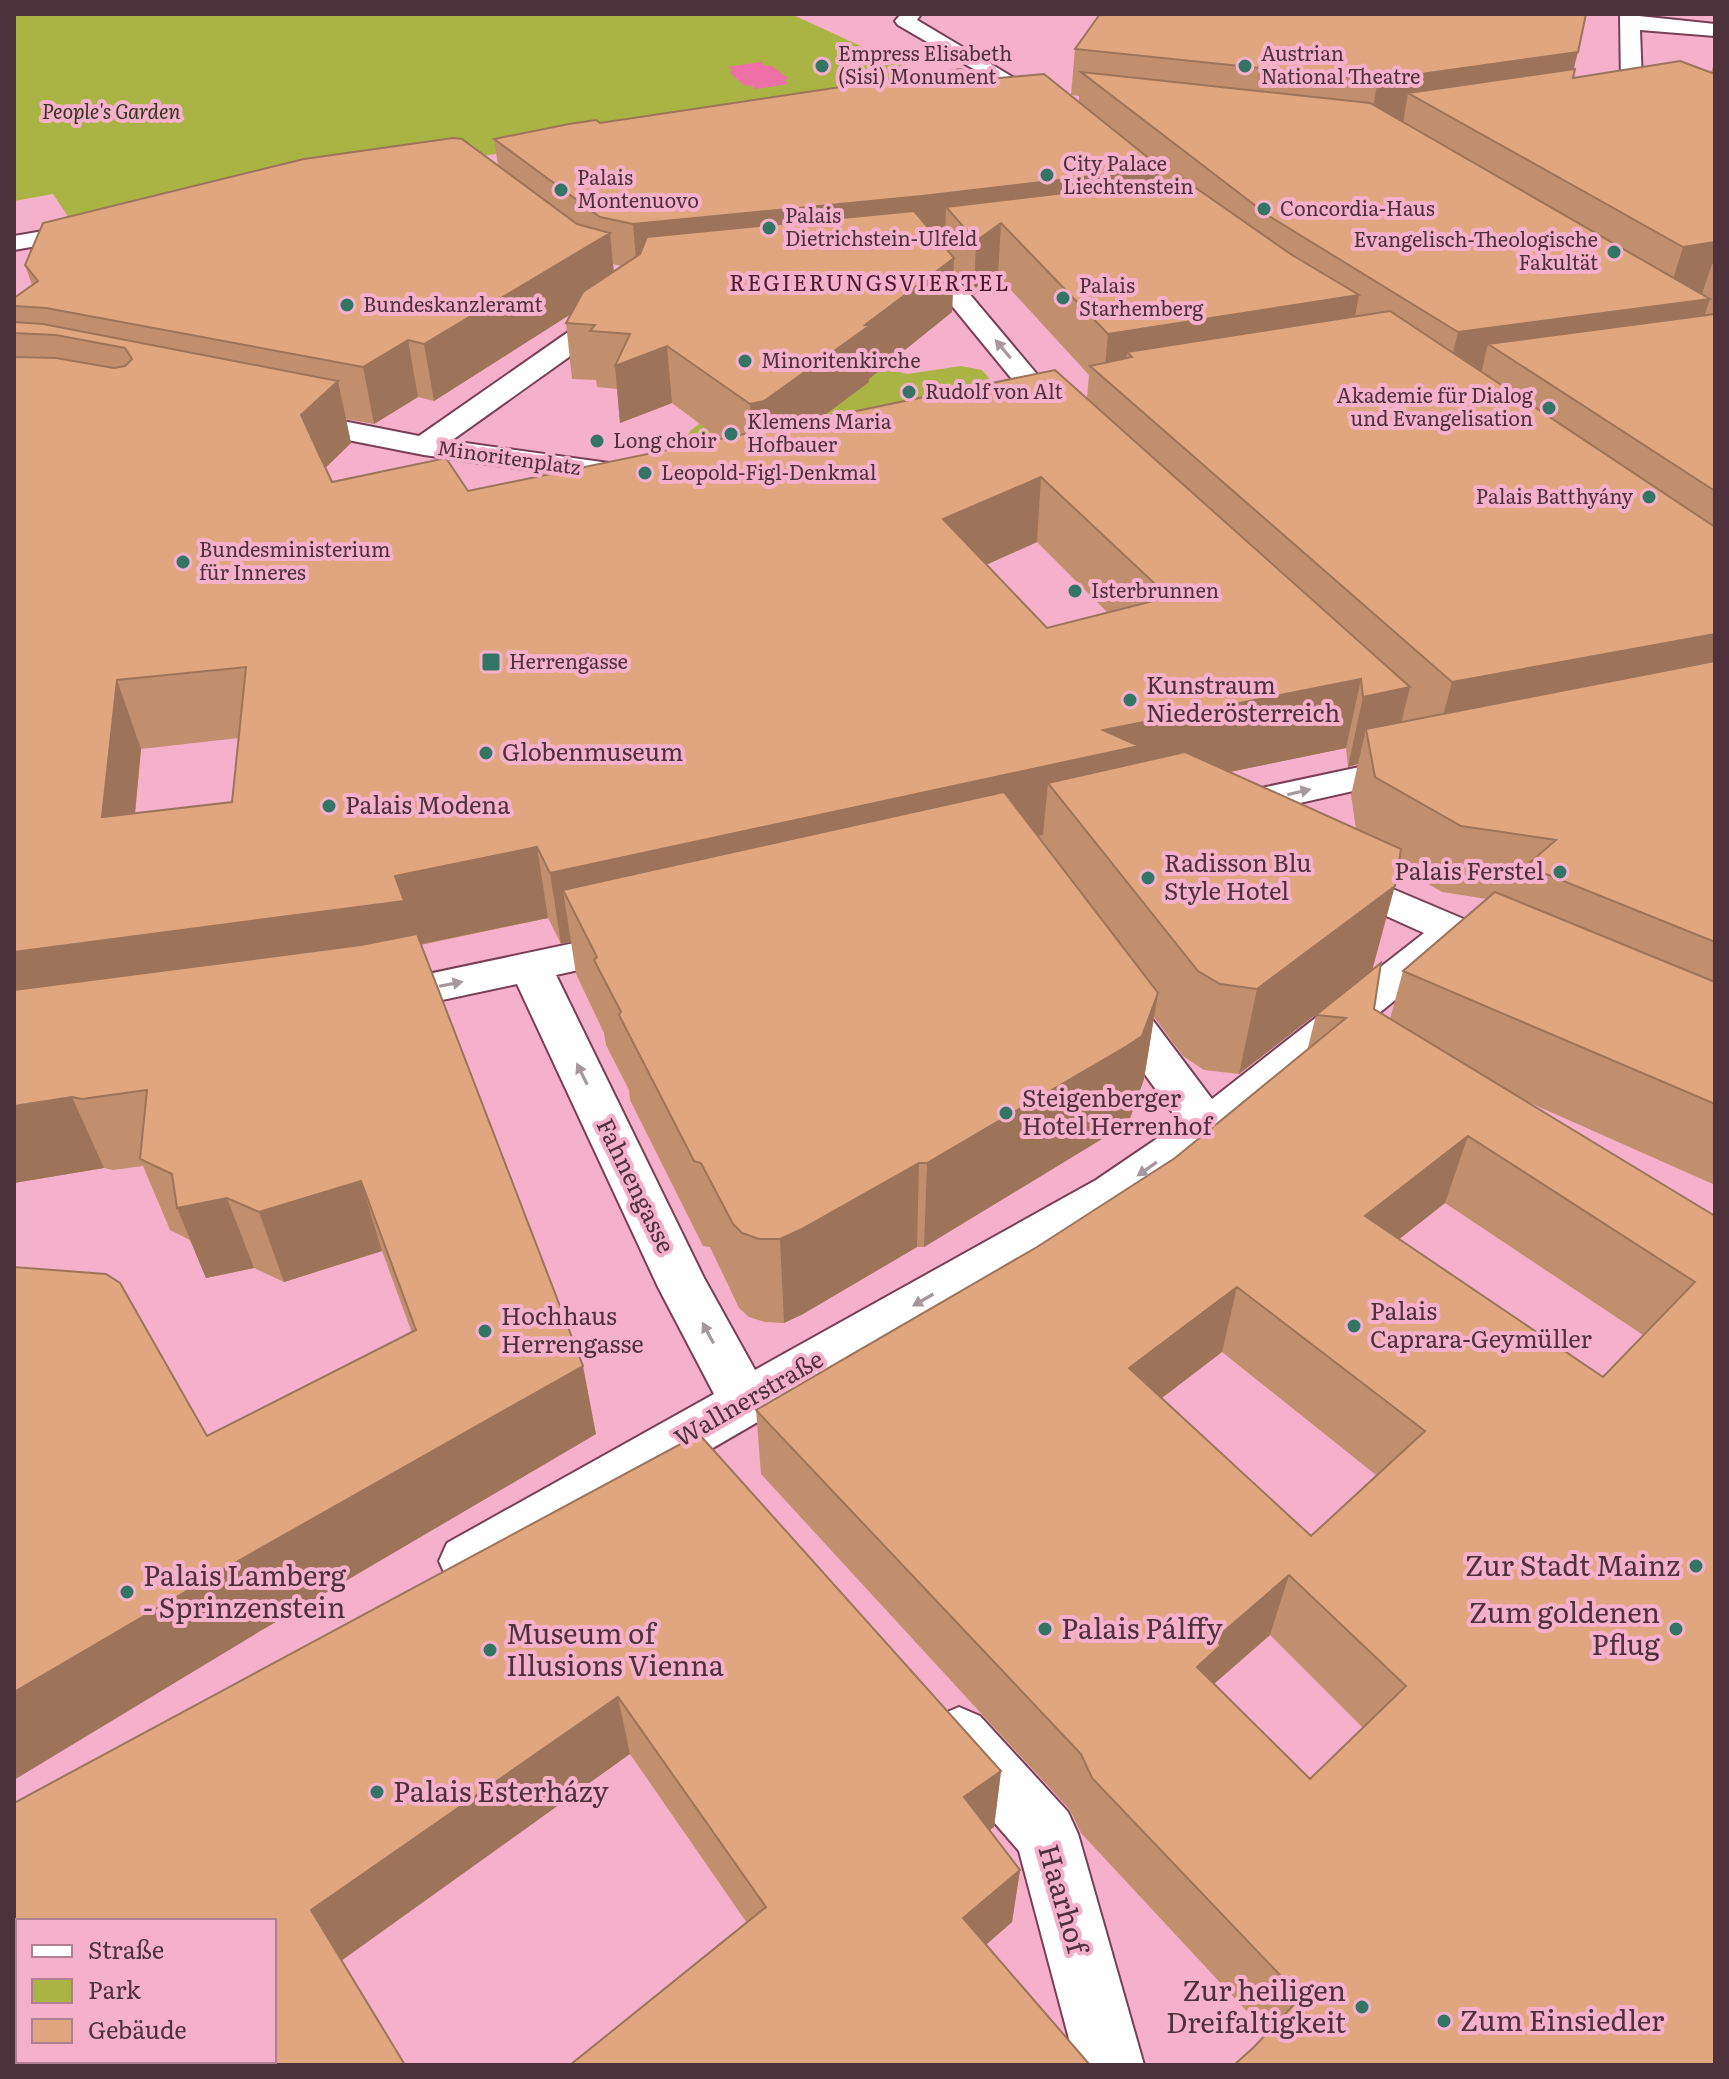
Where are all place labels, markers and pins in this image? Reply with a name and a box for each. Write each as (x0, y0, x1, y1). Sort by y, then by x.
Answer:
place label: Empress Elisabeth (Sisi) Monument (838, 37, 1012, 90)
place label: Austrian National Theatre (1261, 37, 1420, 90)
marker: Empress Elisabeth (Sisi) Monument (813, 57, 831, 75)
marker: Austrian National Theatre (1236, 57, 1254, 75)
place label: City Palace Liechtenstein (1063, 147, 1194, 200)
place label: Palais Montenuovo (577, 161, 699, 214)
marker: City Palace Liechtenstein (1038, 166, 1056, 184)
marker: Palais Montenuovo (552, 181, 570, 199)
place label: Concordia-Haus (1280, 192, 1435, 222)
place label: Palais Dietrichstein-Ulfeld (785, 199, 977, 252)
marker: Concordia-Haus (1255, 200, 1273, 218)
marker: Palais Dietrichstein-Ulfeld (760, 219, 778, 237)
place label: Evangelisch-Theologische Fakultät (1354, 223, 1598, 276)
marker: Evangelisch-Theologische Fakultät (1605, 243, 1623, 261)
place label: Palais Starhemberg (1079, 269, 1204, 322)
place label: Bundeskanzleramt (363, 288, 542, 318)
marker: Palais Starhemberg (1054, 289, 1072, 307)
marker: Bundeskanzleramt (338, 296, 356, 314)
place label: Minoritenkirche (761, 344, 921, 374)
marker: Minoritenkirche (736, 352, 754, 370)
place label: Rudolf von Alt (925, 375, 1063, 405)
place label: Akademie für Dialog und Evangelisation (1337, 379, 1534, 432)
marker: Rudolf von Alt (900, 383, 918, 401)
marker: Akademie für Dialog und Evangelisation (1540, 399, 1558, 417)
place label: Klemens Maria Hofbauer (747, 405, 892, 458)
place label: Long choir (613, 424, 717, 454)
marker: Klemens Maria Hofbauer (722, 425, 740, 443)
marker: Long choir (588, 432, 606, 450)
place label: Leopold-Figl-Denkmal (661, 456, 877, 486)
marker: Leopold-Figl-Denkmal (636, 464, 654, 482)
place label: Palais Batthyány (1476, 480, 1633, 510)
marker: Palais Batthyány (1640, 488, 1658, 506)
place label: Bundesministerium für Inneres (199, 533, 390, 586)
marker: Bundesministerium für Inneres (174, 553, 192, 571)
place label: Isterbrunnen (1091, 574, 1219, 604)
marker: Isterbrunnen (1066, 582, 1084, 600)
place label: Herrengasse (509, 645, 628, 675)
marker: Herrengasse (480, 651, 502, 673)
place label: Kunstraum Niederösterreich (1146, 666, 1340, 729)
marker: Kunstraum Niederösterreich (1121, 691, 1139, 709)
place label: Globenmuseum (502, 733, 683, 768)
marker: Globenmuseum (477, 744, 495, 762)
place label: Palais Modena (345, 786, 510, 821)
marker: Palais Modena (320, 797, 338, 815)
place label: Radisson Blu Style Hotel (1164, 844, 1311, 907)
place label: Palais Ferstel (1394, 852, 1544, 887)
marker: Palais Ferstel (1551, 863, 1569, 881)
marker: Radisson Blu Style Hotel (1139, 869, 1157, 887)
place label: Steigenberger Hotel Herrenhof (1022, 1079, 1214, 1142)
marker: Steigenberger Hotel Herrenhof (997, 1104, 1015, 1122)
place label: Palais Caprara-Geymüller (1370, 1292, 1593, 1355)
place label: Hochhaus Herrengasse (501, 1297, 644, 1360)
marker: Palais Caprara-Geymüller (1345, 1317, 1363, 1335)
marker: Hochhaus Herrengasse (476, 1322, 494, 1340)
place label: Zur Stadt Mainz (1465, 1543, 1680, 1585)
place label: Palais Lamberg - Sprinzenstein (143, 1553, 346, 1627)
marker: Zur Stadt Mainz (1687, 1557, 1705, 1575)
marker: Palais Lamberg - Sprinzenstein (118, 1583, 136, 1601)
place label: Zum goldenen Pflug (1469, 1590, 1660, 1664)
place label: Palais Pálffy (1061, 1606, 1223, 1648)
place label: Museum of Illusions Vienna (506, 1611, 724, 1685)
marker: Palais Pálffy (1036, 1620, 1054, 1638)
marker: Zum goldenen Pflug (1667, 1620, 1685, 1638)
marker: Museum of Illusions Vienna (481, 1641, 499, 1659)
place label: Palais Esterházy (393, 1769, 610, 1811)
marker: Palais Esterházy (368, 1783, 386, 1801)
place label: Zur heiligen Dreifaltigkeit (1166, 1968, 1347, 2042)
marker: Zur heiligen Dreifaltigkeit (1353, 1998, 1371, 2016)
place label: Zum Einsiedler (1460, 1998, 1665, 2040)
marker: Zum Einsiedler (1435, 2012, 1453, 2030)

